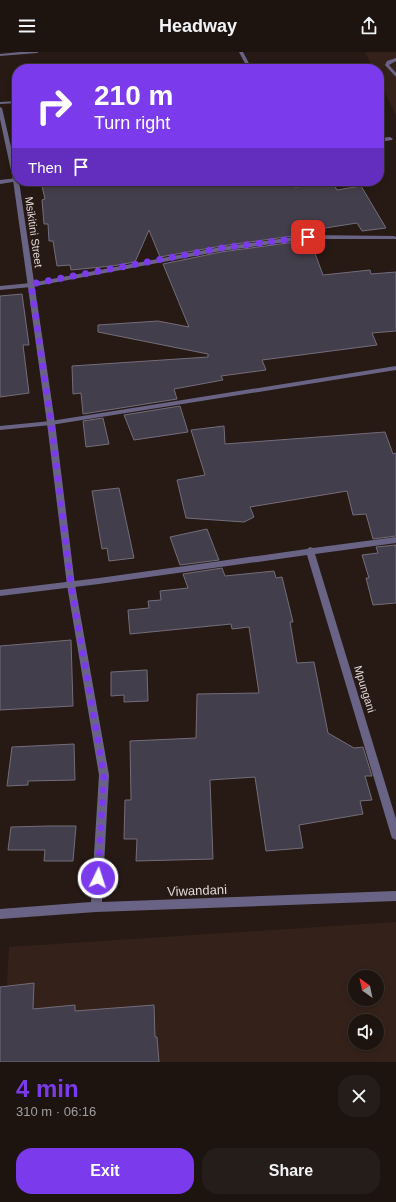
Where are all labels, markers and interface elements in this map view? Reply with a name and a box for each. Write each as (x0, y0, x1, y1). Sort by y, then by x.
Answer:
icon: menu (16, 15, 38, 37)
icon: share (358, 15, 380, 37)
text: Headway (159, 16, 237, 36)
icon: right (28, 80, 80, 132)
text: 210 m (94, 80, 173, 111)
text: Turn right (94, 113, 170, 133)
icon: arrive (70, 156, 92, 178)
text: Then (28, 159, 62, 176)
street label: Msikitini Street (23, 196, 45, 268)
pin (291, 220, 325, 254)
icon: arrive (297, 226, 319, 248)
street label: Mpungani (352, 664, 378, 714)
position arrow (77, 857, 119, 899)
street label: Viwandani (167, 882, 227, 899)
north arrow (348, 970, 384, 1006)
map controls (348, 970, 384, 1050)
button: sound (348, 1014, 384, 1050)
text: 4 min (16, 1075, 79, 1102)
button: close (338, 1075, 380, 1117)
text: 310 m · 06:16 (16, 1104, 96, 1119)
button: Exit (16, 1148, 194, 1194)
button: Share (202, 1148, 380, 1194)

